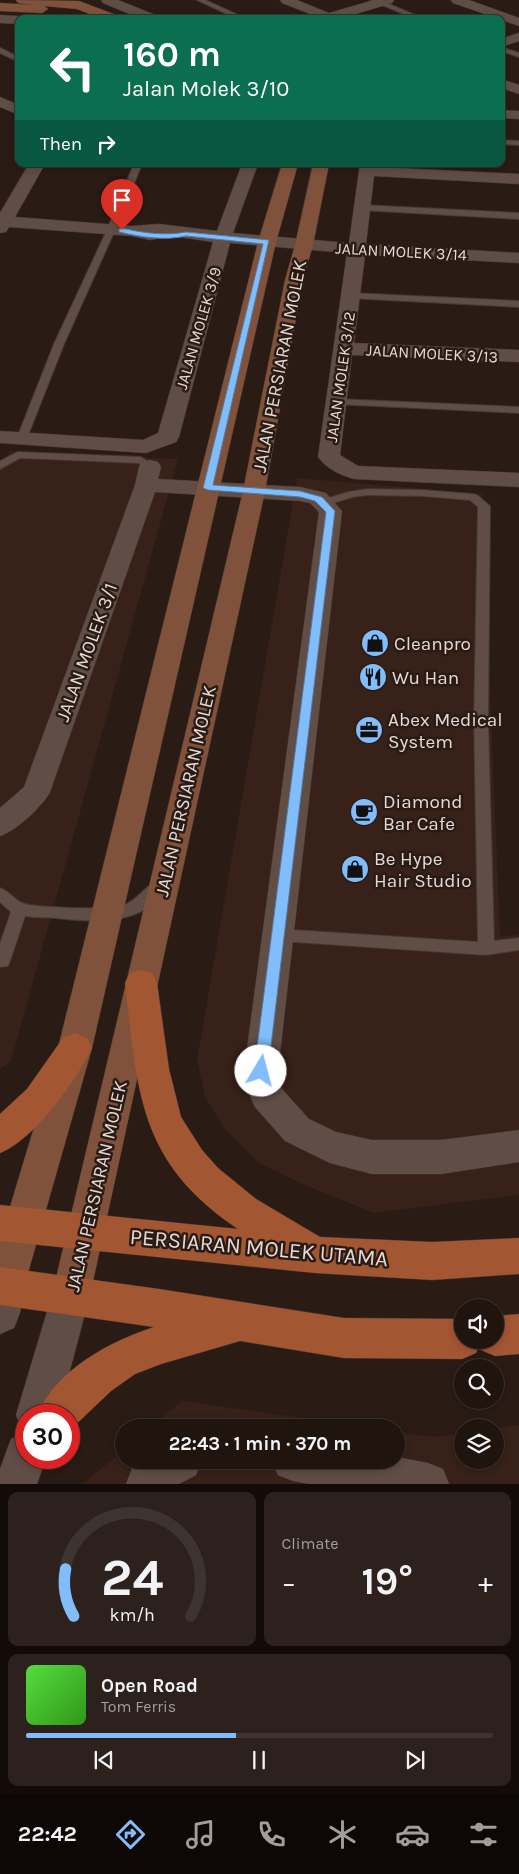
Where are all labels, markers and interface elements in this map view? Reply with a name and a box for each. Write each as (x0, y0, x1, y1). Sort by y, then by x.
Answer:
text: 160 m (123, 34, 221, 75)
icon: left (40, 35, 105, 100)
text: Jalan Molek 3/10 (123, 76, 289, 102)
icon: right (92, 130, 120, 158)
text: Then (40, 133, 82, 155)
pin (101, 179, 143, 230)
icon: arrive (108, 186, 136, 214)
street label: JALAN MOLEK 3/14 (335, 239, 467, 264)
street label: JALAN PERSIARAN MOLEK (249, 258, 311, 474)
street label: JALAN MOLEK 3/9 (172, 265, 225, 392)
street label: JALAN MOLEK 3/12 (322, 310, 359, 444)
street label: JALAN MOLEK 3/13 (366, 341, 498, 366)
street label: JALAN MOLEK 3/1 (52, 580, 122, 724)
shop icon: Cleanpro (360, 628, 390, 658)
place label: Cleanpro (394, 633, 471, 655)
restaurant icon: Wu Han (358, 662, 388, 692)
place label: Wu Han (392, 667, 459, 689)
street label: JALAN PERSIARAN MOLEK (151, 683, 221, 899)
place label: Abex Medical System (388, 709, 503, 753)
office icon: Abex Medical System (354, 715, 384, 745)
place label: Diamond Bar Cafe (383, 791, 463, 835)
cafe icon: Diamond Bar Cafe (349, 797, 379, 827)
place label: Be Hype Hair Studio (374, 848, 472, 892)
shop icon: Be Hype Hair Studio (340, 854, 370, 884)
position arrow (234, 1044, 286, 1096)
street label: JALAN PERSIARAN MOLEK (62, 1078, 132, 1294)
street label: PERSIARAN MOLEK UTAMA (129, 1224, 389, 1272)
map controls (454, 1299, 504, 1469)
button: sound (454, 1299, 504, 1349)
button: search (454, 1359, 504, 1409)
speed limit sign: 30 (15, 1404, 80, 1469)
button: layers (454, 1419, 504, 1469)
text: 22:43 · 1 min · 370 m (169, 1433, 351, 1455)
text: Climate (282, 1534, 339, 1553)
text: 24 (101, 1547, 163, 1608)
text: 19° (362, 1559, 413, 1604)
text: − (282, 1566, 296, 1599)
text: + (478, 1566, 493, 1599)
text: km/h (109, 1605, 154, 1626)
text: Open Road (101, 1675, 198, 1697)
text: Tom Ferris (101, 1697, 176, 1716)
icon: previous (90, 1746, 118, 1774)
icon: pause (245, 1746, 273, 1774)
icon: next (401, 1746, 429, 1774)
icon: directions (113, 1817, 148, 1852)
icon: music (183, 1817, 218, 1852)
icon: phone (254, 1817, 289, 1852)
icon: climate (325, 1817, 360, 1852)
icon: car (395, 1817, 430, 1852)
icon: filters (466, 1817, 501, 1852)
text: 22:42 (18, 1821, 77, 1847)

